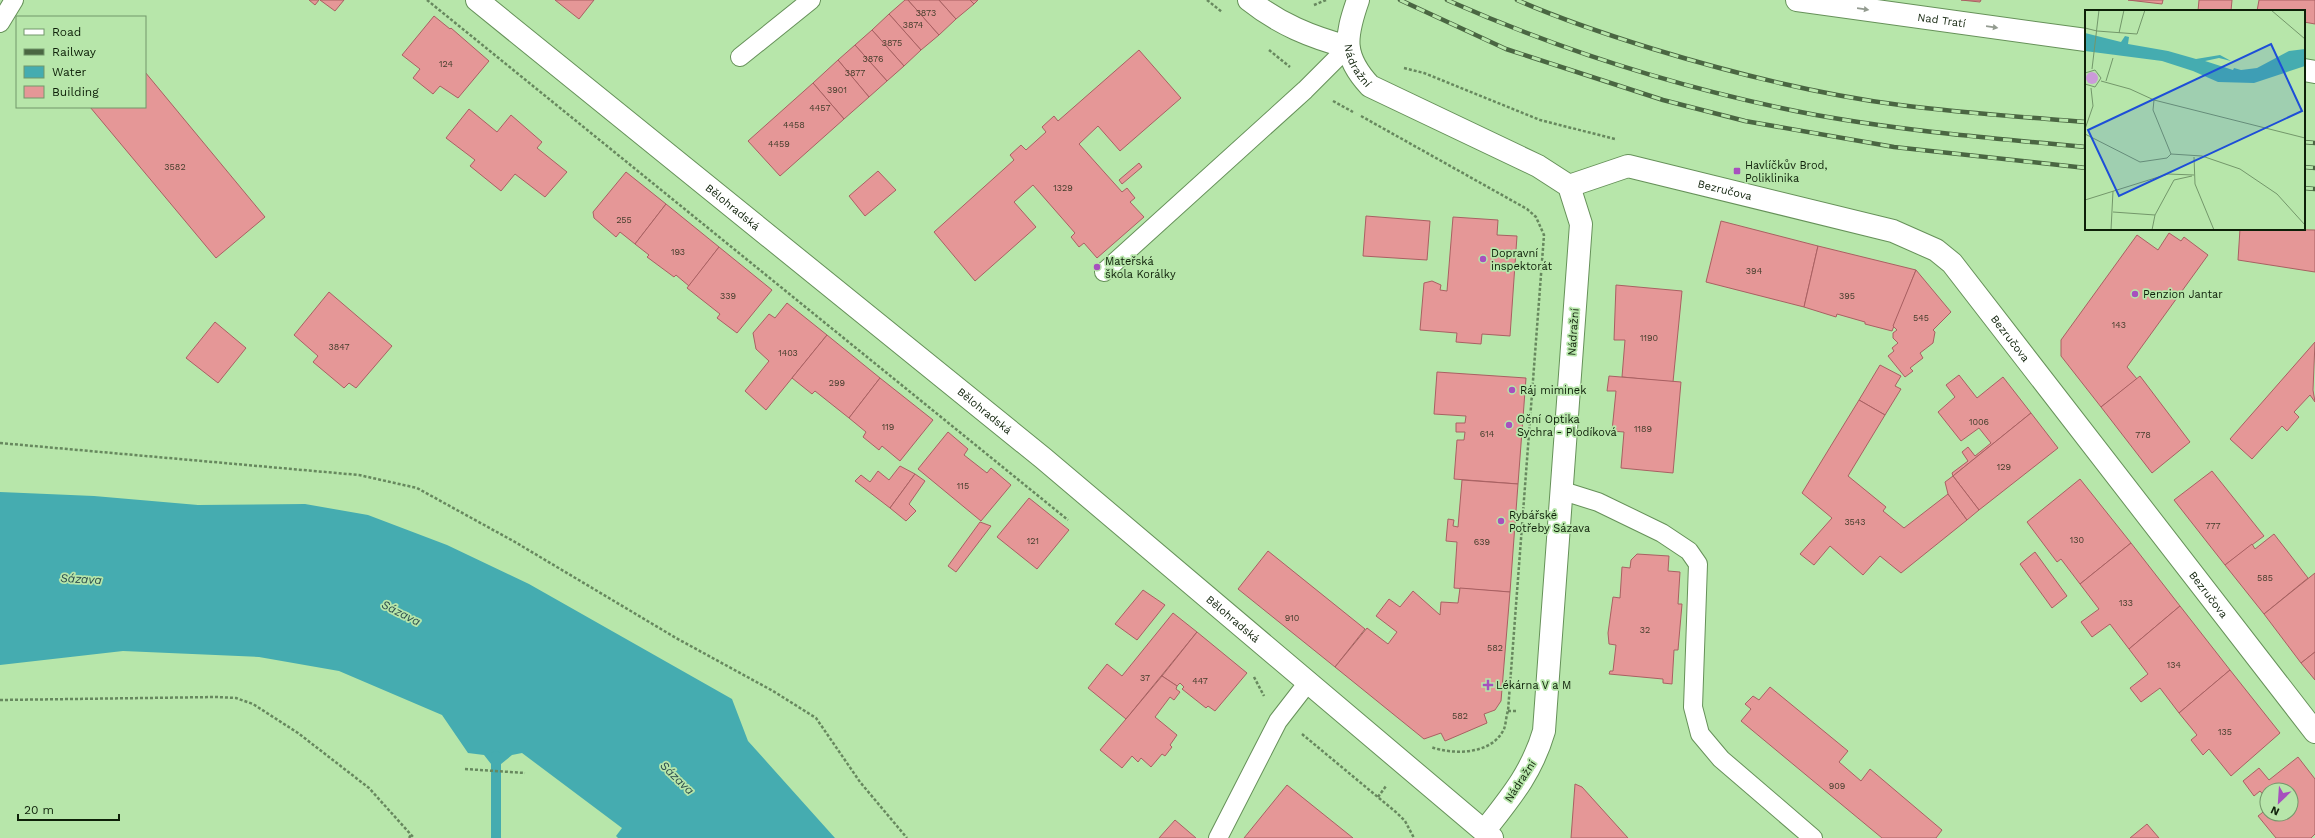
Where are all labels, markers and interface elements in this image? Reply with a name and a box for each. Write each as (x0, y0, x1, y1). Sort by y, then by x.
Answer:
one-way arrow (1857, 6, 1869, 12)
house number: 3873 (916, 8, 936, 18)
inset map (2085, 10, 2305, 230)
street label: Nad Tratí (1917, 11, 1966, 30)
legend (16, 16, 146, 108)
house number: 3874 (903, 20, 924, 30)
one-way arrow (1986, 24, 1998, 30)
text: Road (52, 25, 81, 39)
house number: 3875 (882, 38, 902, 48)
street label: Nádražní (1341, 43, 1374, 90)
text: Railway (52, 45, 97, 59)
house number: 3876 (863, 54, 883, 64)
house number: 124 (439, 59, 453, 69)
text: Water (52, 65, 87, 79)
house number: 3877 (845, 68, 865, 78)
text: Building (52, 85, 99, 99)
house number: 3901 (827, 85, 847, 95)
house number: 4457 (809, 103, 831, 113)
house number: 4458 (783, 120, 805, 130)
house number: 4459 (768, 139, 790, 149)
place label: Havlíčkův Brod, Poliklinika (1745, 159, 1827, 185)
house number: 3582 (164, 162, 186, 172)
marker: Havlíčkův Brod, Poliklinika (1732, 166, 1742, 176)
street label: Bezručova (1696, 177, 1753, 203)
street label: Bělohradská (703, 182, 762, 233)
house number: 1329 (1053, 183, 1073, 193)
house number: 255 (616, 215, 632, 225)
house number: 193 (671, 247, 685, 257)
place label: Dopravní inspektorát (1491, 247, 1553, 273)
marker: Dopravní inspektorát (1478, 254, 1488, 264)
place label: Mateřská škola Korálky (1105, 255, 1176, 281)
marker: Mateřská škola Korálky (1092, 262, 1102, 272)
house number: 394 (1746, 266, 1763, 276)
place label: Penzion Jantar (2143, 288, 2223, 301)
marker: Penzion Jantar (2130, 289, 2140, 299)
house number: 339 (720, 291, 736, 301)
house number: 395 (1839, 291, 1855, 301)
street label: Nádražní (1565, 308, 1582, 356)
house number: 545 (1913, 313, 1929, 323)
street label: Bezručova (1988, 313, 2032, 364)
house number: 143 (2112, 320, 2126, 330)
house number: 1190 (1640, 333, 1658, 343)
house number: 3847 (329, 342, 349, 352)
house number: 1403 (778, 348, 798, 358)
house number: 299 (829, 378, 845, 388)
place label: Ráj miminek (1520, 384, 1586, 397)
street label: Bělohradská (955, 385, 1014, 437)
marker: Ráj miminek (1507, 385, 1517, 395)
place label: Oční Optika Sychra - Plodíková (1517, 413, 1617, 439)
house number: 1006 (1969, 417, 1989, 427)
marker: Oční Optika Sychra - Plodíková (1504, 420, 1514, 430)
house number: 119 (882, 422, 894, 432)
house number: 1189 (1634, 424, 1652, 434)
house number: 614 (1480, 429, 1495, 439)
house number: 778 (2135, 430, 2151, 440)
house number: 129 (1997, 462, 2011, 472)
house number: 115 (957, 481, 969, 491)
place label: Rybářské Potřeby Sázava (1509, 509, 1590, 535)
marker: Rybářské Potřeby Sázava (1496, 516, 1506, 526)
house number: 3543 (1844, 517, 1866, 527)
house number: 777 (2205, 521, 2221, 531)
house number: 130 (2070, 535, 2085, 545)
house number: 121 (1027, 536, 1039, 546)
house number: 639 (1474, 537, 1490, 547)
street label: Bezručova (2186, 569, 2230, 621)
water label: Sázava (60, 571, 103, 587)
house number: 585 (2257, 573, 2273, 583)
street label: Bělohradská (1203, 593, 1262, 645)
water label: Sázava (379, 597, 423, 629)
house number: 133 (2119, 598, 2133, 608)
house number: 910 (1285, 613, 1300, 623)
house number: 32 (1640, 625, 1650, 635)
house number: 582 (1487, 643, 1503, 653)
house number: 134 (2167, 660, 2182, 670)
house number: 37 (1140, 673, 1150, 683)
house number: 447 (1192, 676, 1208, 686)
place label: Lékárna V a M (1496, 679, 1571, 692)
marker: Lékárna V a M (1483, 680, 1493, 690)
house number: 582 (1452, 711, 1468, 721)
house number: 135 (2218, 727, 2232, 737)
water label: Sázava (657, 758, 697, 798)
street label: Nádražní (1502, 758, 1539, 805)
house number: 909 (1829, 781, 1845, 791)
north arrow (2259, 782, 2299, 822)
scale bar (18, 796, 119, 822)
text: 20 m (24, 803, 54, 817)
text: N (2269, 803, 2281, 818)

